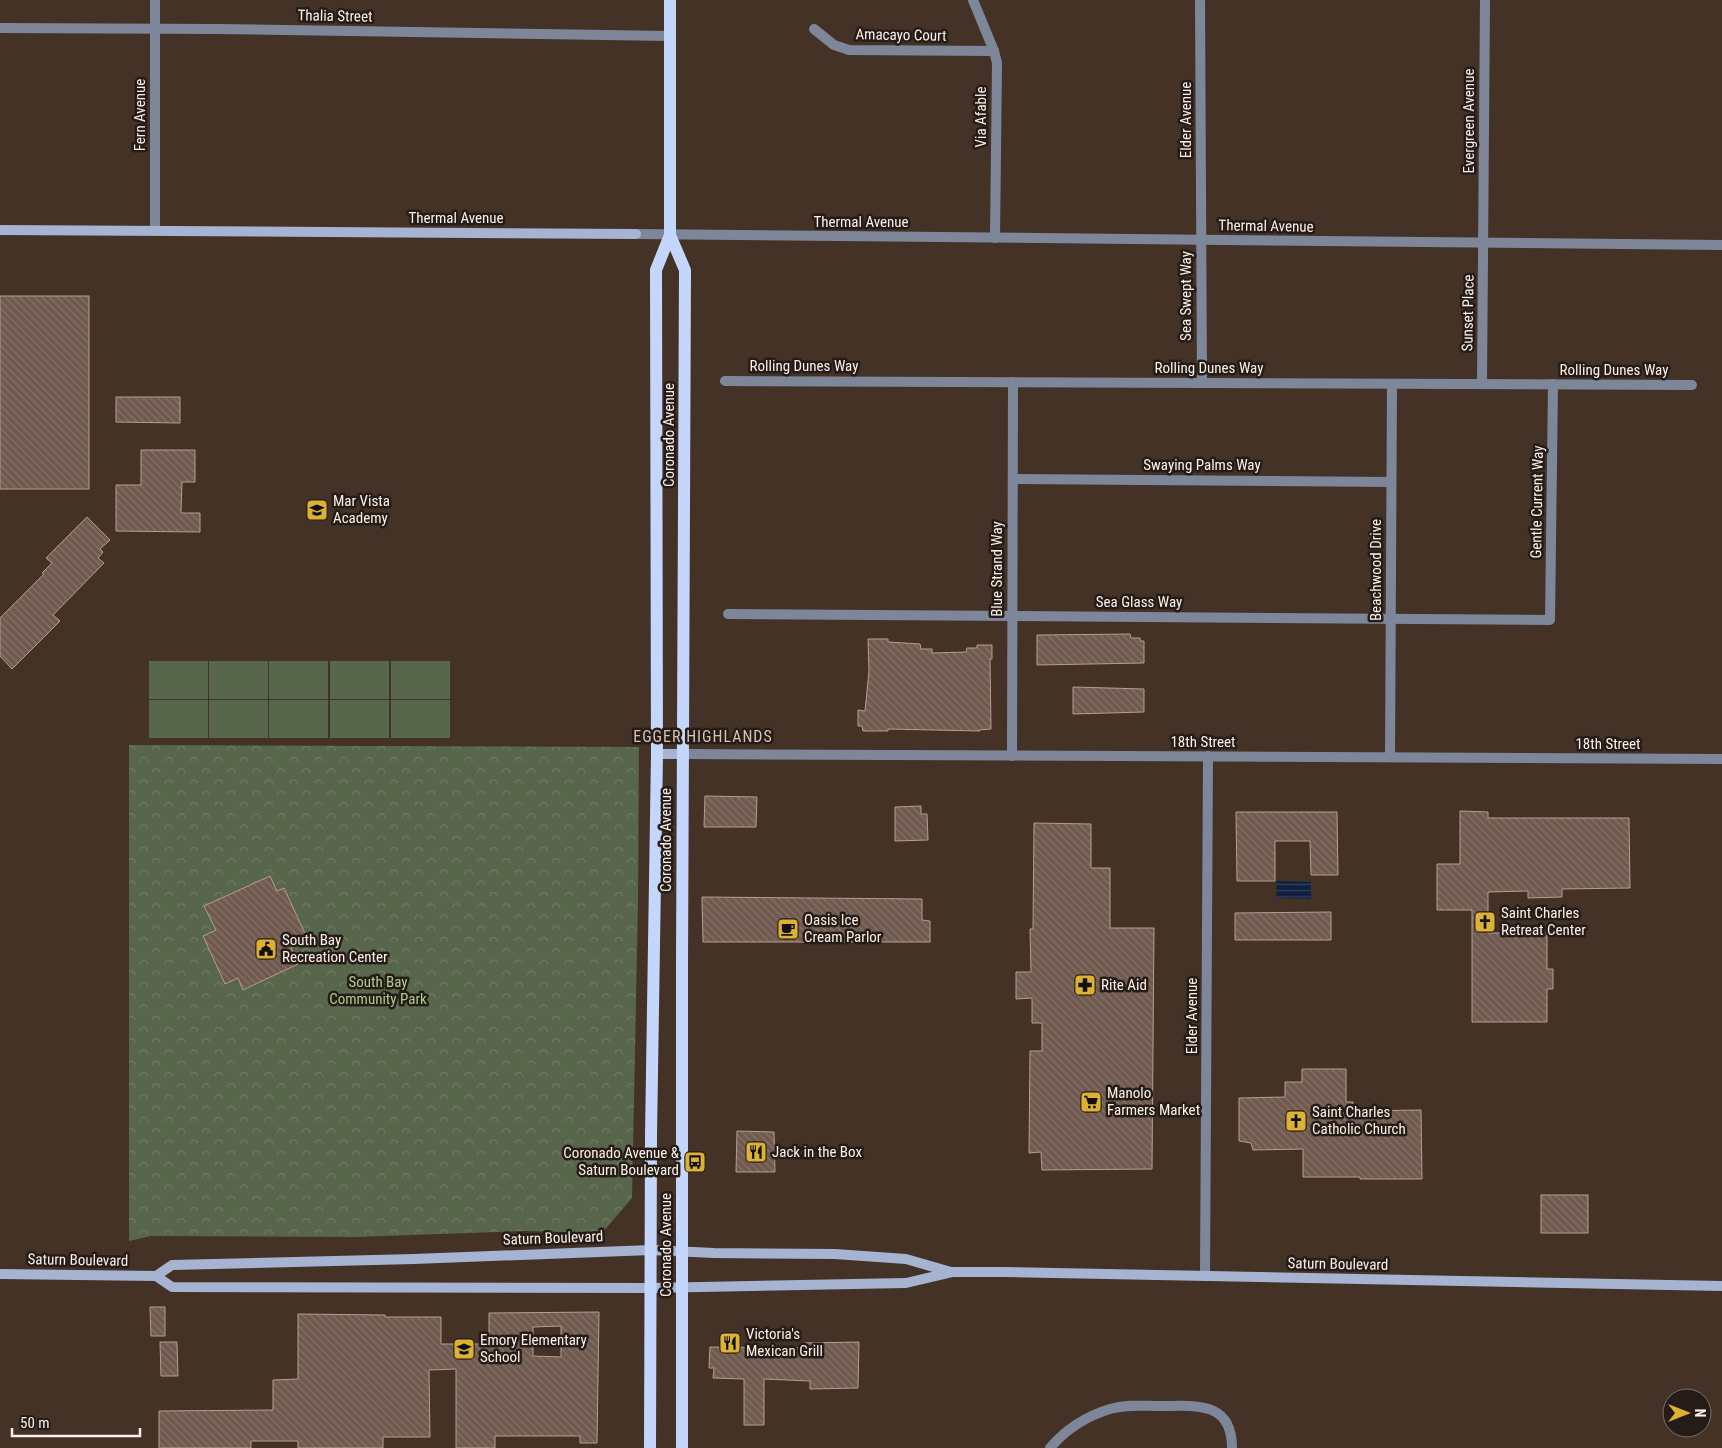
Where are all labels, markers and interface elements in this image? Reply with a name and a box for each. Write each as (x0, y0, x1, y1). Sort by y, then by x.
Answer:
street label: Thalia Street (297, 6, 373, 26)
street label: Amacayo Court (855, 25, 947, 45)
street label: Evergreen Avenue (1460, 69, 1478, 173)
street label: Fern Avenue (131, 79, 149, 151)
street label: Elder Avenue (1177, 82, 1195, 158)
street label: Via Afable (972, 87, 990, 147)
street label: Thermal Avenue (408, 209, 504, 227)
street label: Thermal Avenue (813, 213, 909, 231)
street label: Thermal Avenue (1218, 216, 1314, 236)
street label: Sea Swept Way (1177, 251, 1195, 341)
street label: Sunset Place (1458, 274, 1478, 352)
street label: Rolling Dunes Way (750, 357, 858, 375)
street label: Rolling Dunes Way (1155, 359, 1263, 377)
street label: Rolling Dunes Way (1560, 361, 1668, 379)
street label: Coronado Avenue (660, 383, 678, 487)
street label: Gentle Current Way (1527, 445, 1547, 559)
street label: Swaying Palms Way (1143, 456, 1261, 474)
place label: Mar Vista Academy (333, 492, 390, 527)
school or university icon: Mar Vista Academy (305, 498, 329, 522)
street label: Beachwood Drive (1367, 519, 1385, 621)
street label: Blue Strand Way (988, 521, 1006, 617)
street label: Sea Glass Way (1096, 593, 1182, 611)
district label: EGGER HIGHLANDS (633, 727, 773, 746)
street label: 18th Street (1170, 733, 1236, 751)
street label: 18th Street (1575, 735, 1641, 753)
street label: Coronado Avenue (657, 788, 675, 892)
place label: Saint Charles Retreat Center (1501, 904, 1586, 939)
church icon: Saint Charles Retreat Center (1473, 910, 1497, 934)
place label: Oasis Ice Cream Parlor (804, 911, 882, 946)
cafe icon: Oasis Ice Cream Parlor (776, 917, 800, 941)
place label: South Bay Recreation Center (282, 931, 388, 966)
public building icon: South Bay Recreation Center (254, 937, 278, 961)
park label: South Bay Community Park (329, 973, 427, 1008)
pharmacy icon: Rite Aid (1073, 973, 1097, 997)
place label: Rite Aid (1101, 976, 1147, 994)
street label: Elder Avenue (1183, 978, 1201, 1054)
place label: Manolo Farmers Market (1107, 1084, 1200, 1119)
supermarket icon: Manolo Farmers Market (1079, 1090, 1103, 1114)
place label: Saint Charles Catholic Church (1312, 1103, 1406, 1138)
church icon: Saint Charles Catholic Church (1284, 1109, 1308, 1133)
restaurant icon: Jack in the Box (744, 1140, 768, 1164)
place label: Jack in the Box (772, 1143, 862, 1161)
place label: Coronado Avenue & Saturn Boulevard (563, 1144, 680, 1179)
bus stop icon: Coronado Avenue & Saturn Boulevard (683, 1150, 707, 1174)
street label: Coronado Avenue (657, 1193, 675, 1297)
street label: Saturn Boulevard (502, 1227, 604, 1249)
street label: Saturn Boulevard (28, 1250, 128, 1270)
street label: Saturn Boulevard (1288, 1254, 1388, 1274)
place label: Victoria's Mexican Grill (746, 1325, 823, 1360)
place label: Emory Elementary School (480, 1331, 587, 1366)
restaurant icon: Victoria's Mexican Grill (718, 1331, 742, 1355)
school or university icon: Emory Elementary School (452, 1337, 476, 1361)
north arrow (1662, 1388, 1712, 1438)
scale bar (12, 1406, 140, 1438)
text: N (1692, 1409, 1708, 1417)
text: 50 m (20, 1414, 50, 1432)

